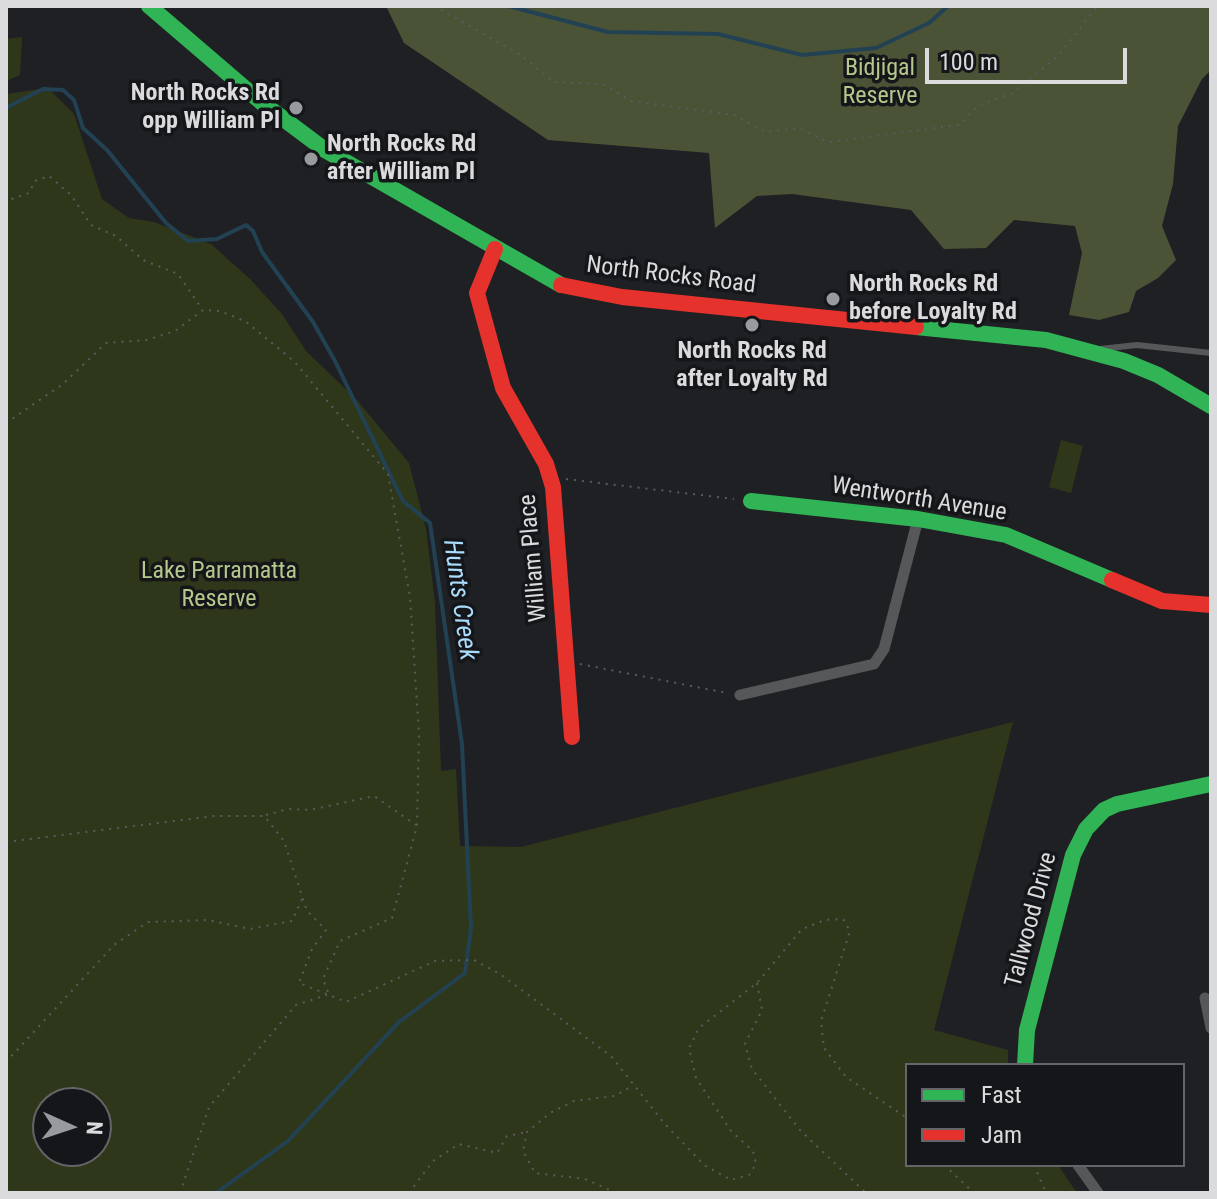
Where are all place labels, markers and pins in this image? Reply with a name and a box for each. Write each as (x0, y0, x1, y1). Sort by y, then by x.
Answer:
place label: North Rocks Rd opp William Pl (131, 80, 280, 136)
marker: North Rocks Rd opp William Pl (287, 99, 305, 117)
place label: North Rocks Rd after William Pl (327, 131, 476, 187)
marker: North Rocks Rd after William Pl (302, 150, 320, 168)
place label: North Rocks Rd before Loyalty Rd (849, 271, 1017, 327)
marker: North Rocks Rd before Loyalty Rd (824, 290, 842, 308)
marker: North Rocks Rd after Loyalty Rd (743, 316, 761, 334)
place label: North Rocks Rd after Loyalty Rd (676, 338, 828, 394)

